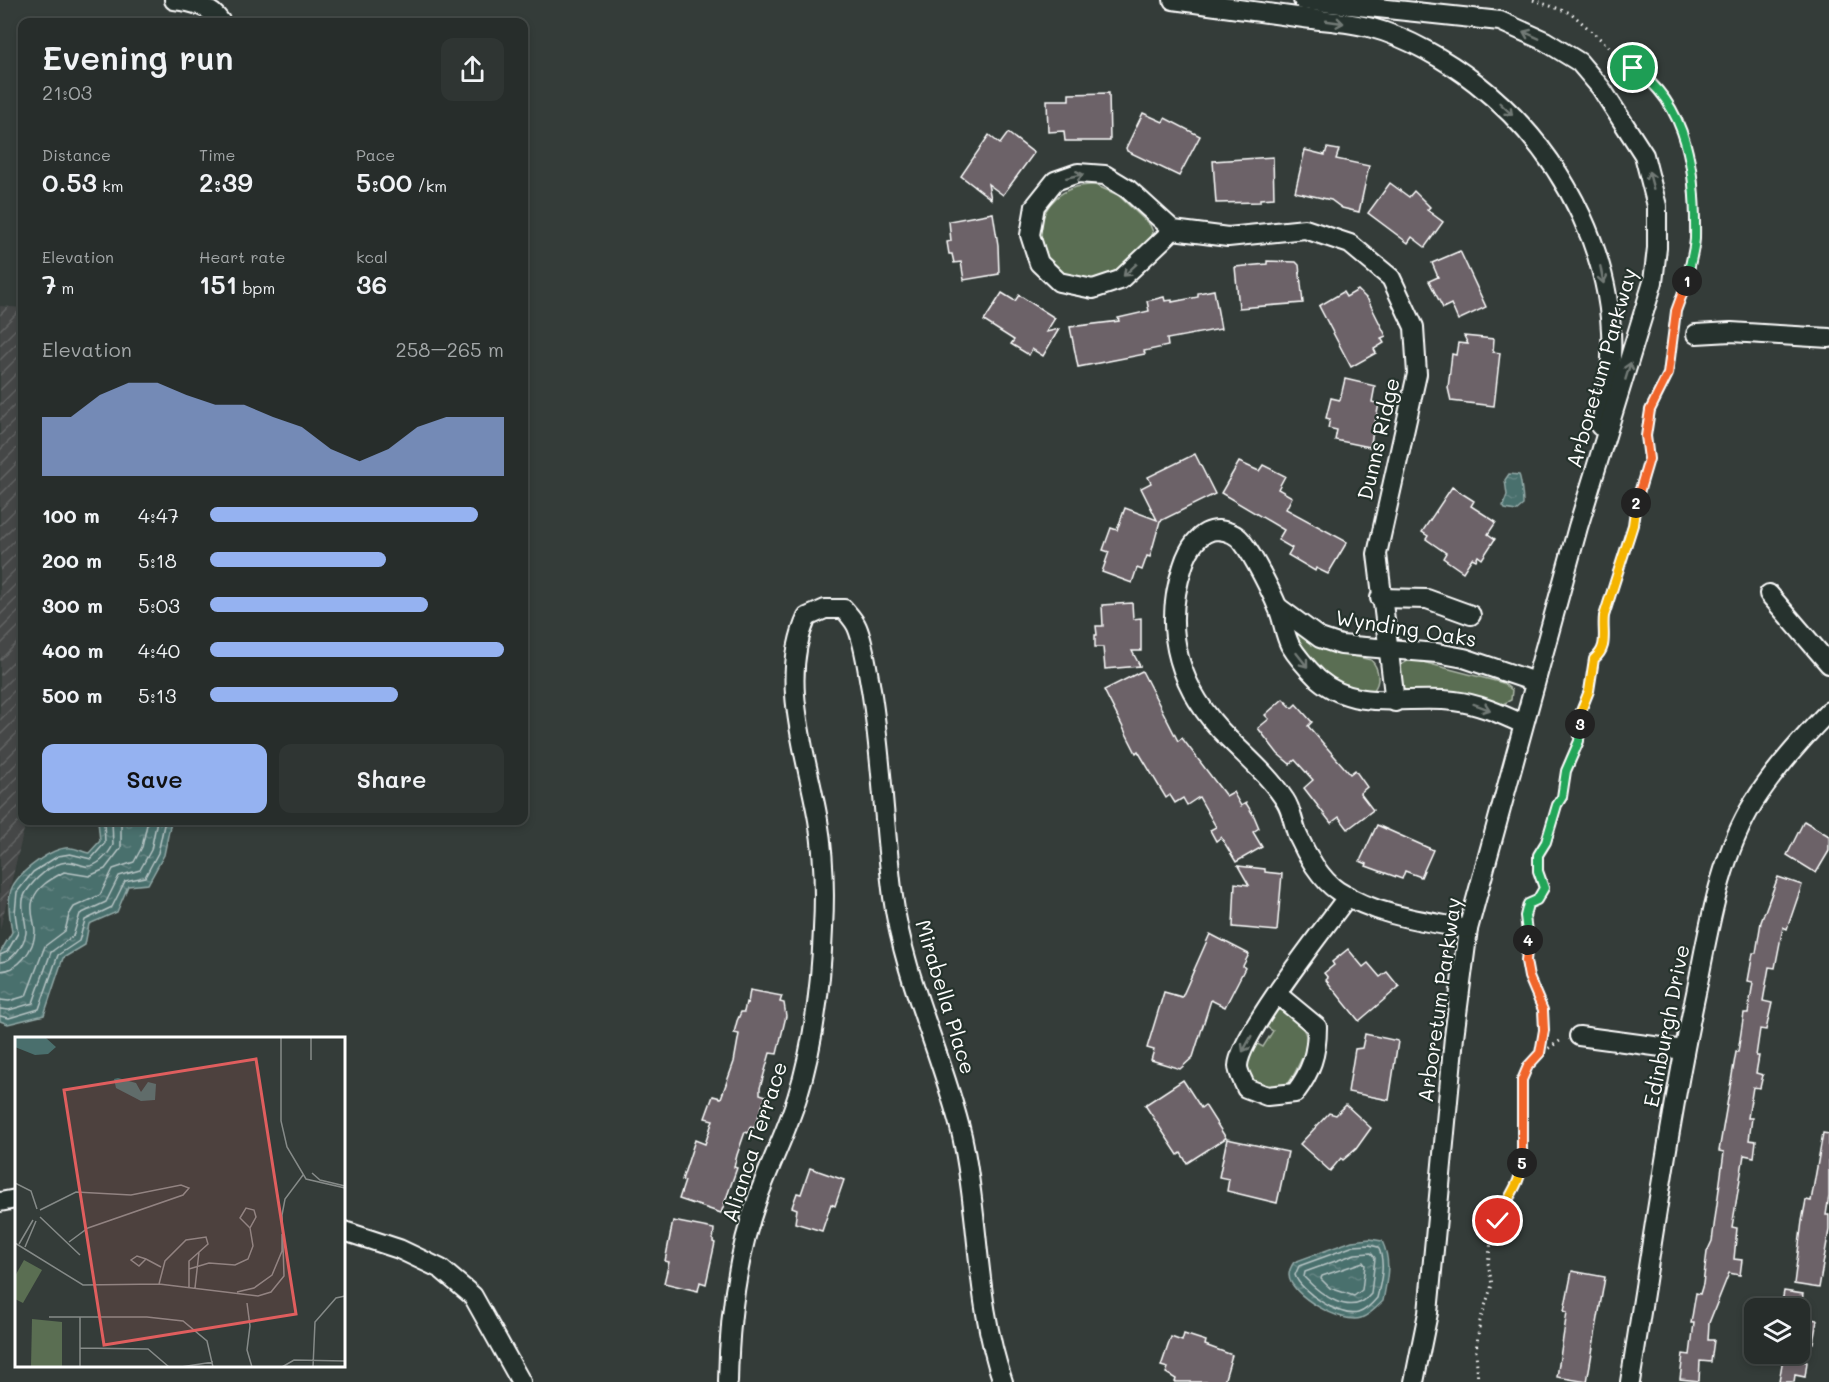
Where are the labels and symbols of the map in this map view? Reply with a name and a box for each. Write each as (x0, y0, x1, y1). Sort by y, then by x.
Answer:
one-way arrow (1325, 17, 1345, 28)
one-way arrow (1523, 29, 1541, 40)
pin (1607, 42, 1658, 93)
one-way arrow (1498, 102, 1513, 116)
one-way arrow (1065, 170, 1084, 181)
one-way arrow (1645, 171, 1656, 190)
one-way arrow (1123, 263, 1138, 277)
street label: Arboretum Parkway (1559, 265, 1642, 471)
one-way arrow (1597, 265, 1608, 285)
pin: 1 (1672, 266, 1702, 296)
one-way arrow (1623, 362, 1634, 381)
street label: Dunns Ridge (1350, 375, 1405, 502)
pin: 2 (1621, 488, 1651, 518)
street label: Wynding Oaks (1334, 603, 1479, 652)
one-way arrow (1295, 652, 1308, 668)
one-way arrow (1472, 703, 1491, 714)
pin: 3 (1565, 709, 1595, 739)
street label: Arboretum Parkway (1411, 896, 1466, 1104)
street label: Mirabella Place (910, 916, 983, 1077)
pin: 4 (1513, 925, 1543, 955)
street label: Edinburgh Drive (1637, 942, 1695, 1109)
one-way arrow (1241, 1035, 1253, 1052)
inset map (15, 1037, 345, 1367)
street label: Alianca Terrace (715, 1058, 792, 1225)
pin: 5 (1507, 1148, 1537, 1178)
pin (1472, 1195, 1523, 1246)

